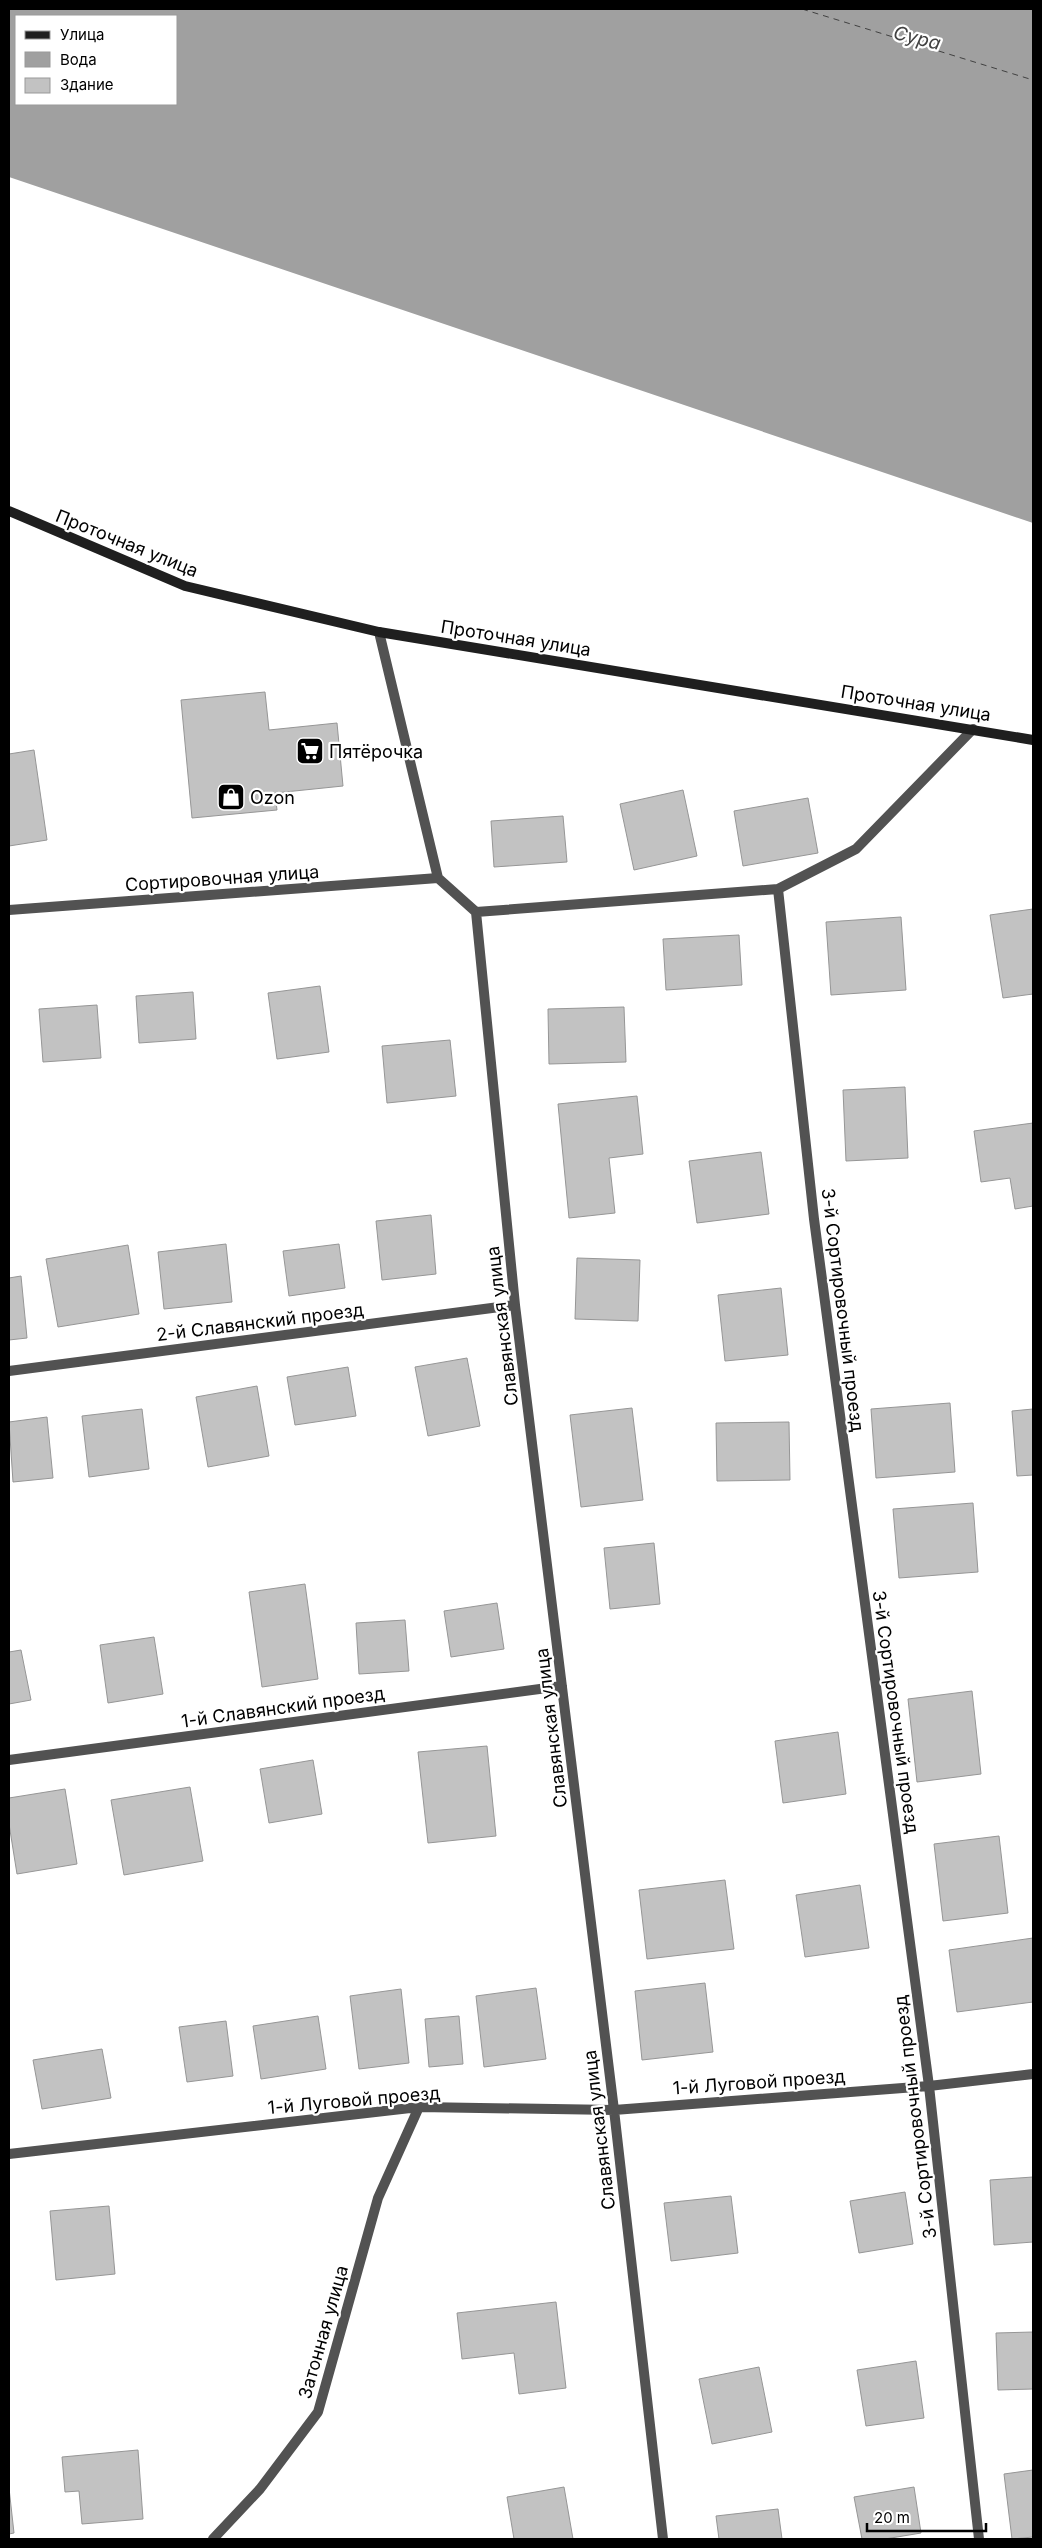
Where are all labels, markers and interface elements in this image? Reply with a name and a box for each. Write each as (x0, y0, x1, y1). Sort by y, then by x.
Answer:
legend (15, 15, 178, 105)
water label: Сура (891, 21, 943, 55)
text: Улица (60, 25, 104, 44)
text: Вода (60, 50, 97, 69)
text: Здание (60, 75, 114, 94)
street label: Проточная улица (53, 505, 201, 581)
street label: Проточная улица (439, 616, 593, 660)
street label: Проточная улица (839, 681, 993, 725)
supermarket icon: Пятёрочка (295, 736, 325, 766)
place label: Пятёрочка (329, 741, 423, 762)
shop icon: Ozon (216, 782, 246, 812)
place label: Ozon (250, 787, 295, 808)
street label: Сортировочная улица (124, 861, 320, 895)
street label: 3-й Сортировочный проезд (818, 1187, 868, 1433)
street label: Славянская улица (482, 1245, 522, 1407)
street label: 2-й Славянский проезд (155, 1299, 365, 1345)
street label: 3-й Сортировочный проезд (869, 1589, 923, 1835)
street label: Славянская улица (531, 1647, 571, 1809)
street label: 1-й Славянский проезд (180, 1682, 386, 1732)
street label: 3-й Сортировочный проезд (890, 1994, 940, 2240)
street label: Славянская улица (579, 2049, 619, 2211)
street label: 1-й Луговой проезд (672, 2065, 846, 2099)
street label: 1-й Луговой проезд (267, 2082, 441, 2118)
street label: Затонная улица (294, 2263, 352, 2401)
scale bar (867, 2500, 986, 2532)
text: 20 m (874, 2508, 910, 2527)

